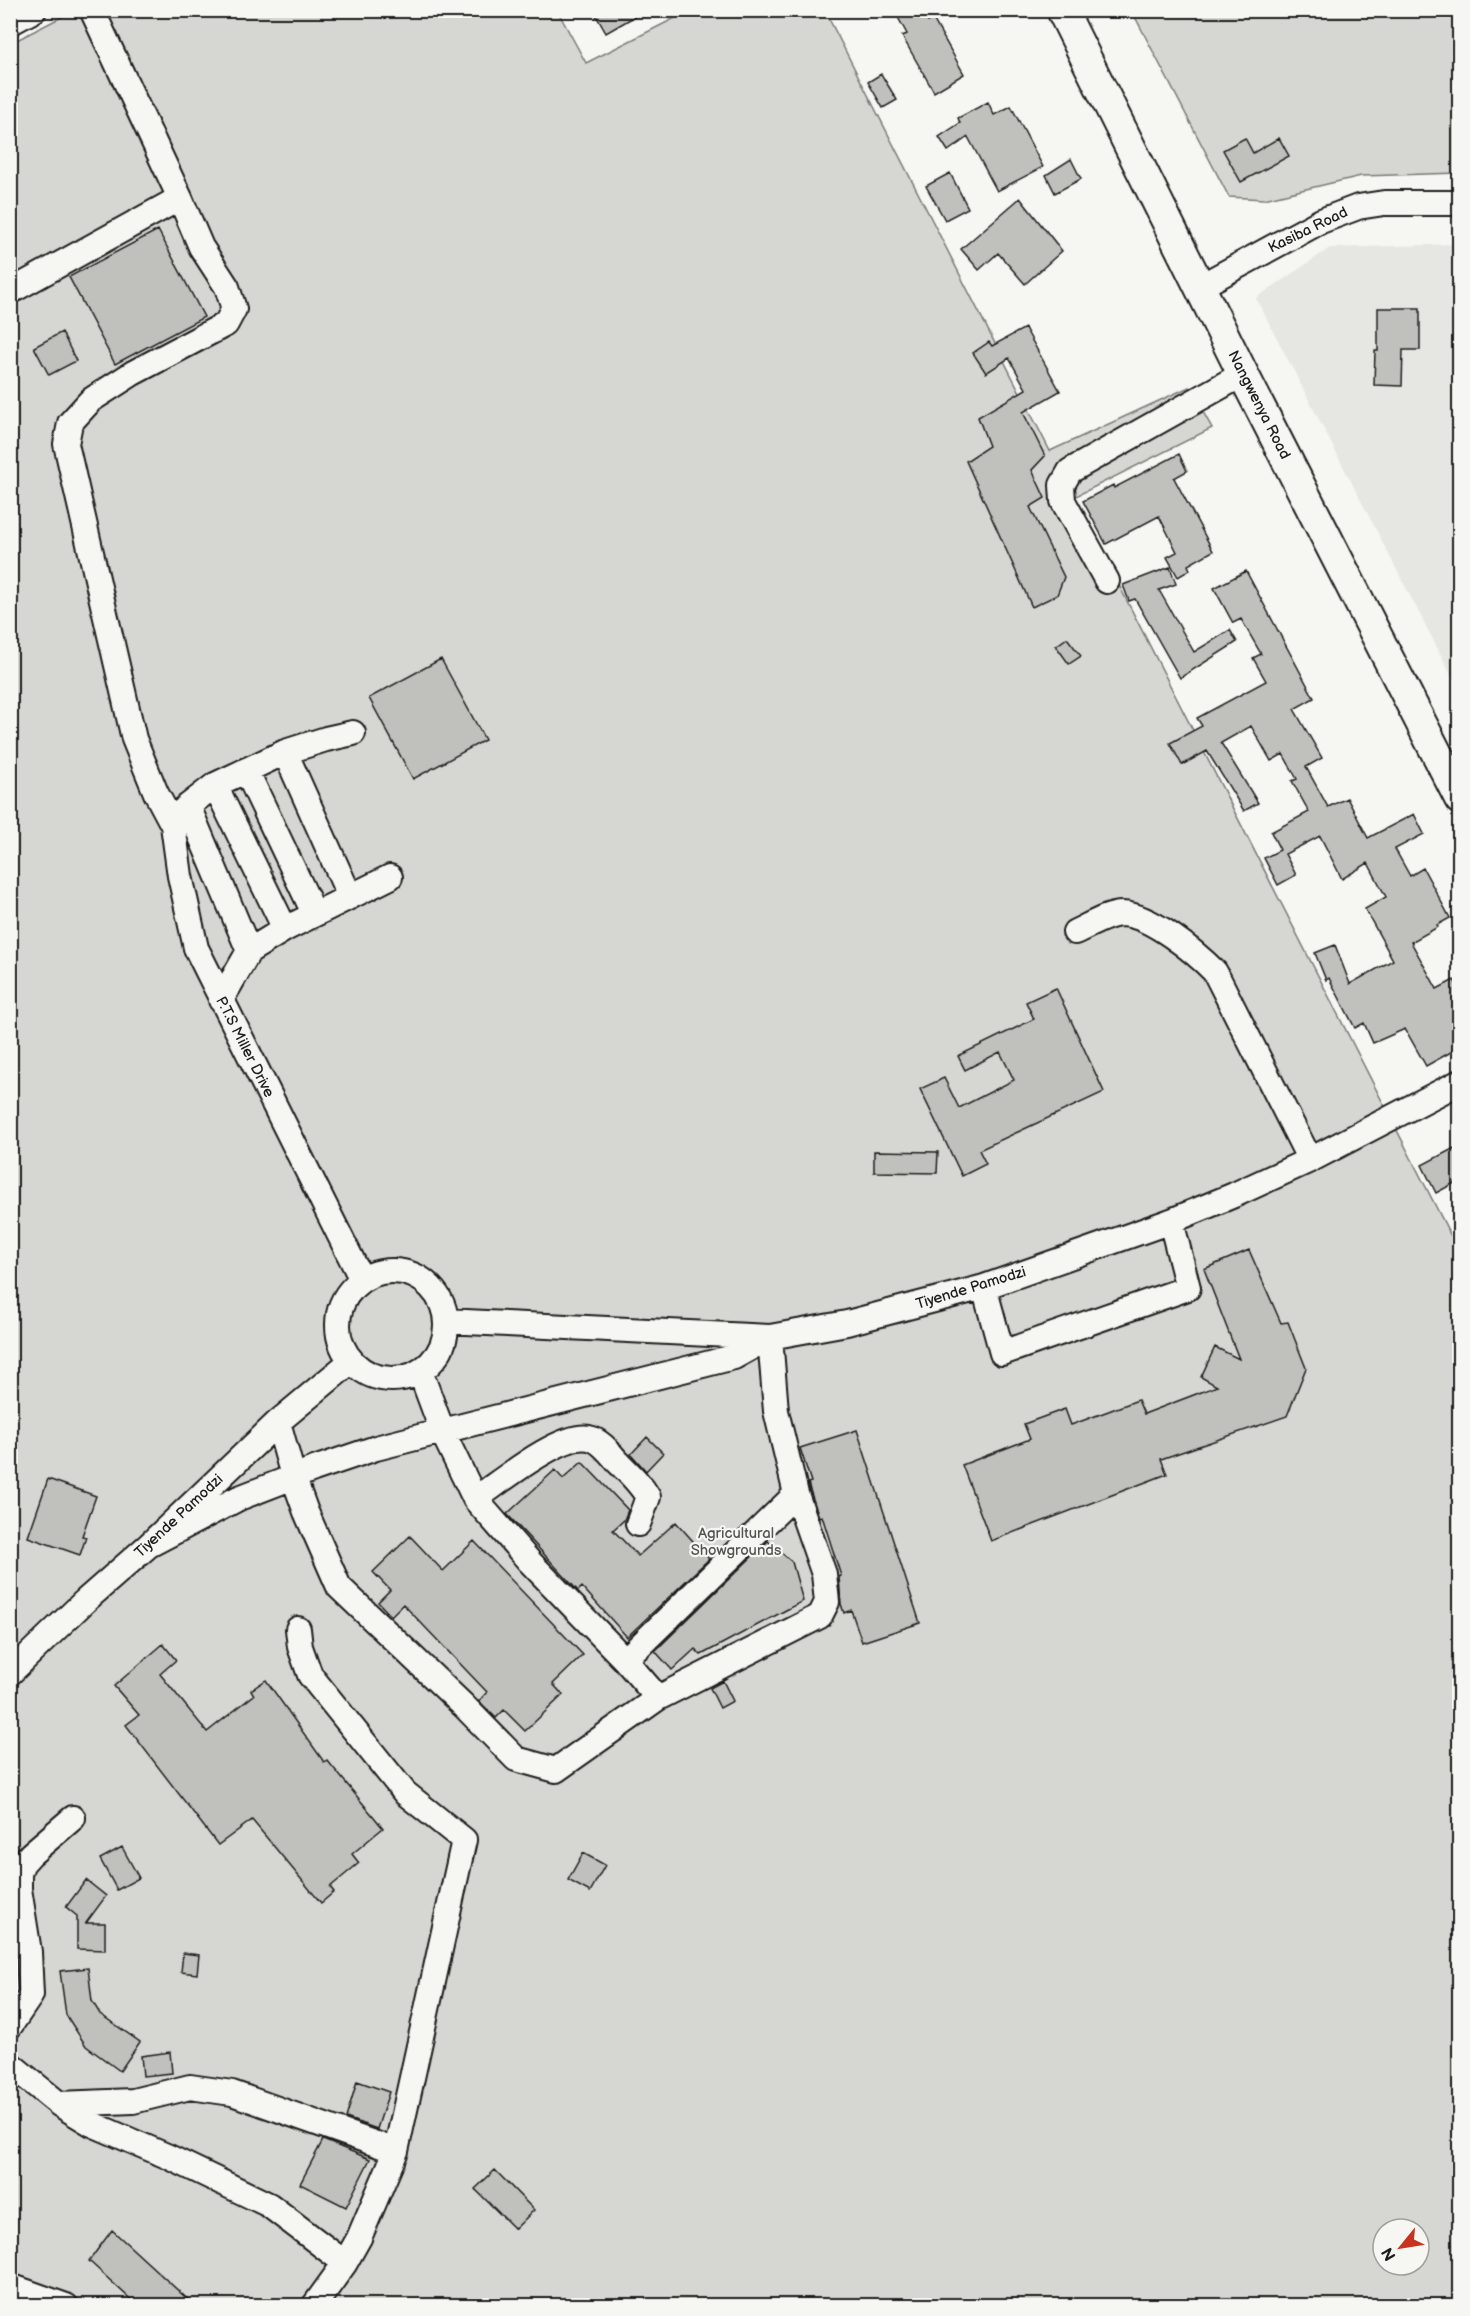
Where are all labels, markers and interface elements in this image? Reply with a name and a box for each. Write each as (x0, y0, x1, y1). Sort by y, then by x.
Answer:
street label: Kasiba Road (1265, 203, 1351, 257)
street label: Nangwenya Road (1223, 347, 1295, 463)
street label: P.T.S Miller Drive (211, 993, 279, 1101)
street label: Tiyende Pamodzi (914, 1262, 1028, 1314)
street label: Tiyende Pamodzi (131, 1470, 227, 1562)
park label: Agricultural Showgrounds (691, 1524, 782, 1560)
north arrow (1371, 2217, 1431, 2277)
text: N (1378, 2244, 1401, 2264)

